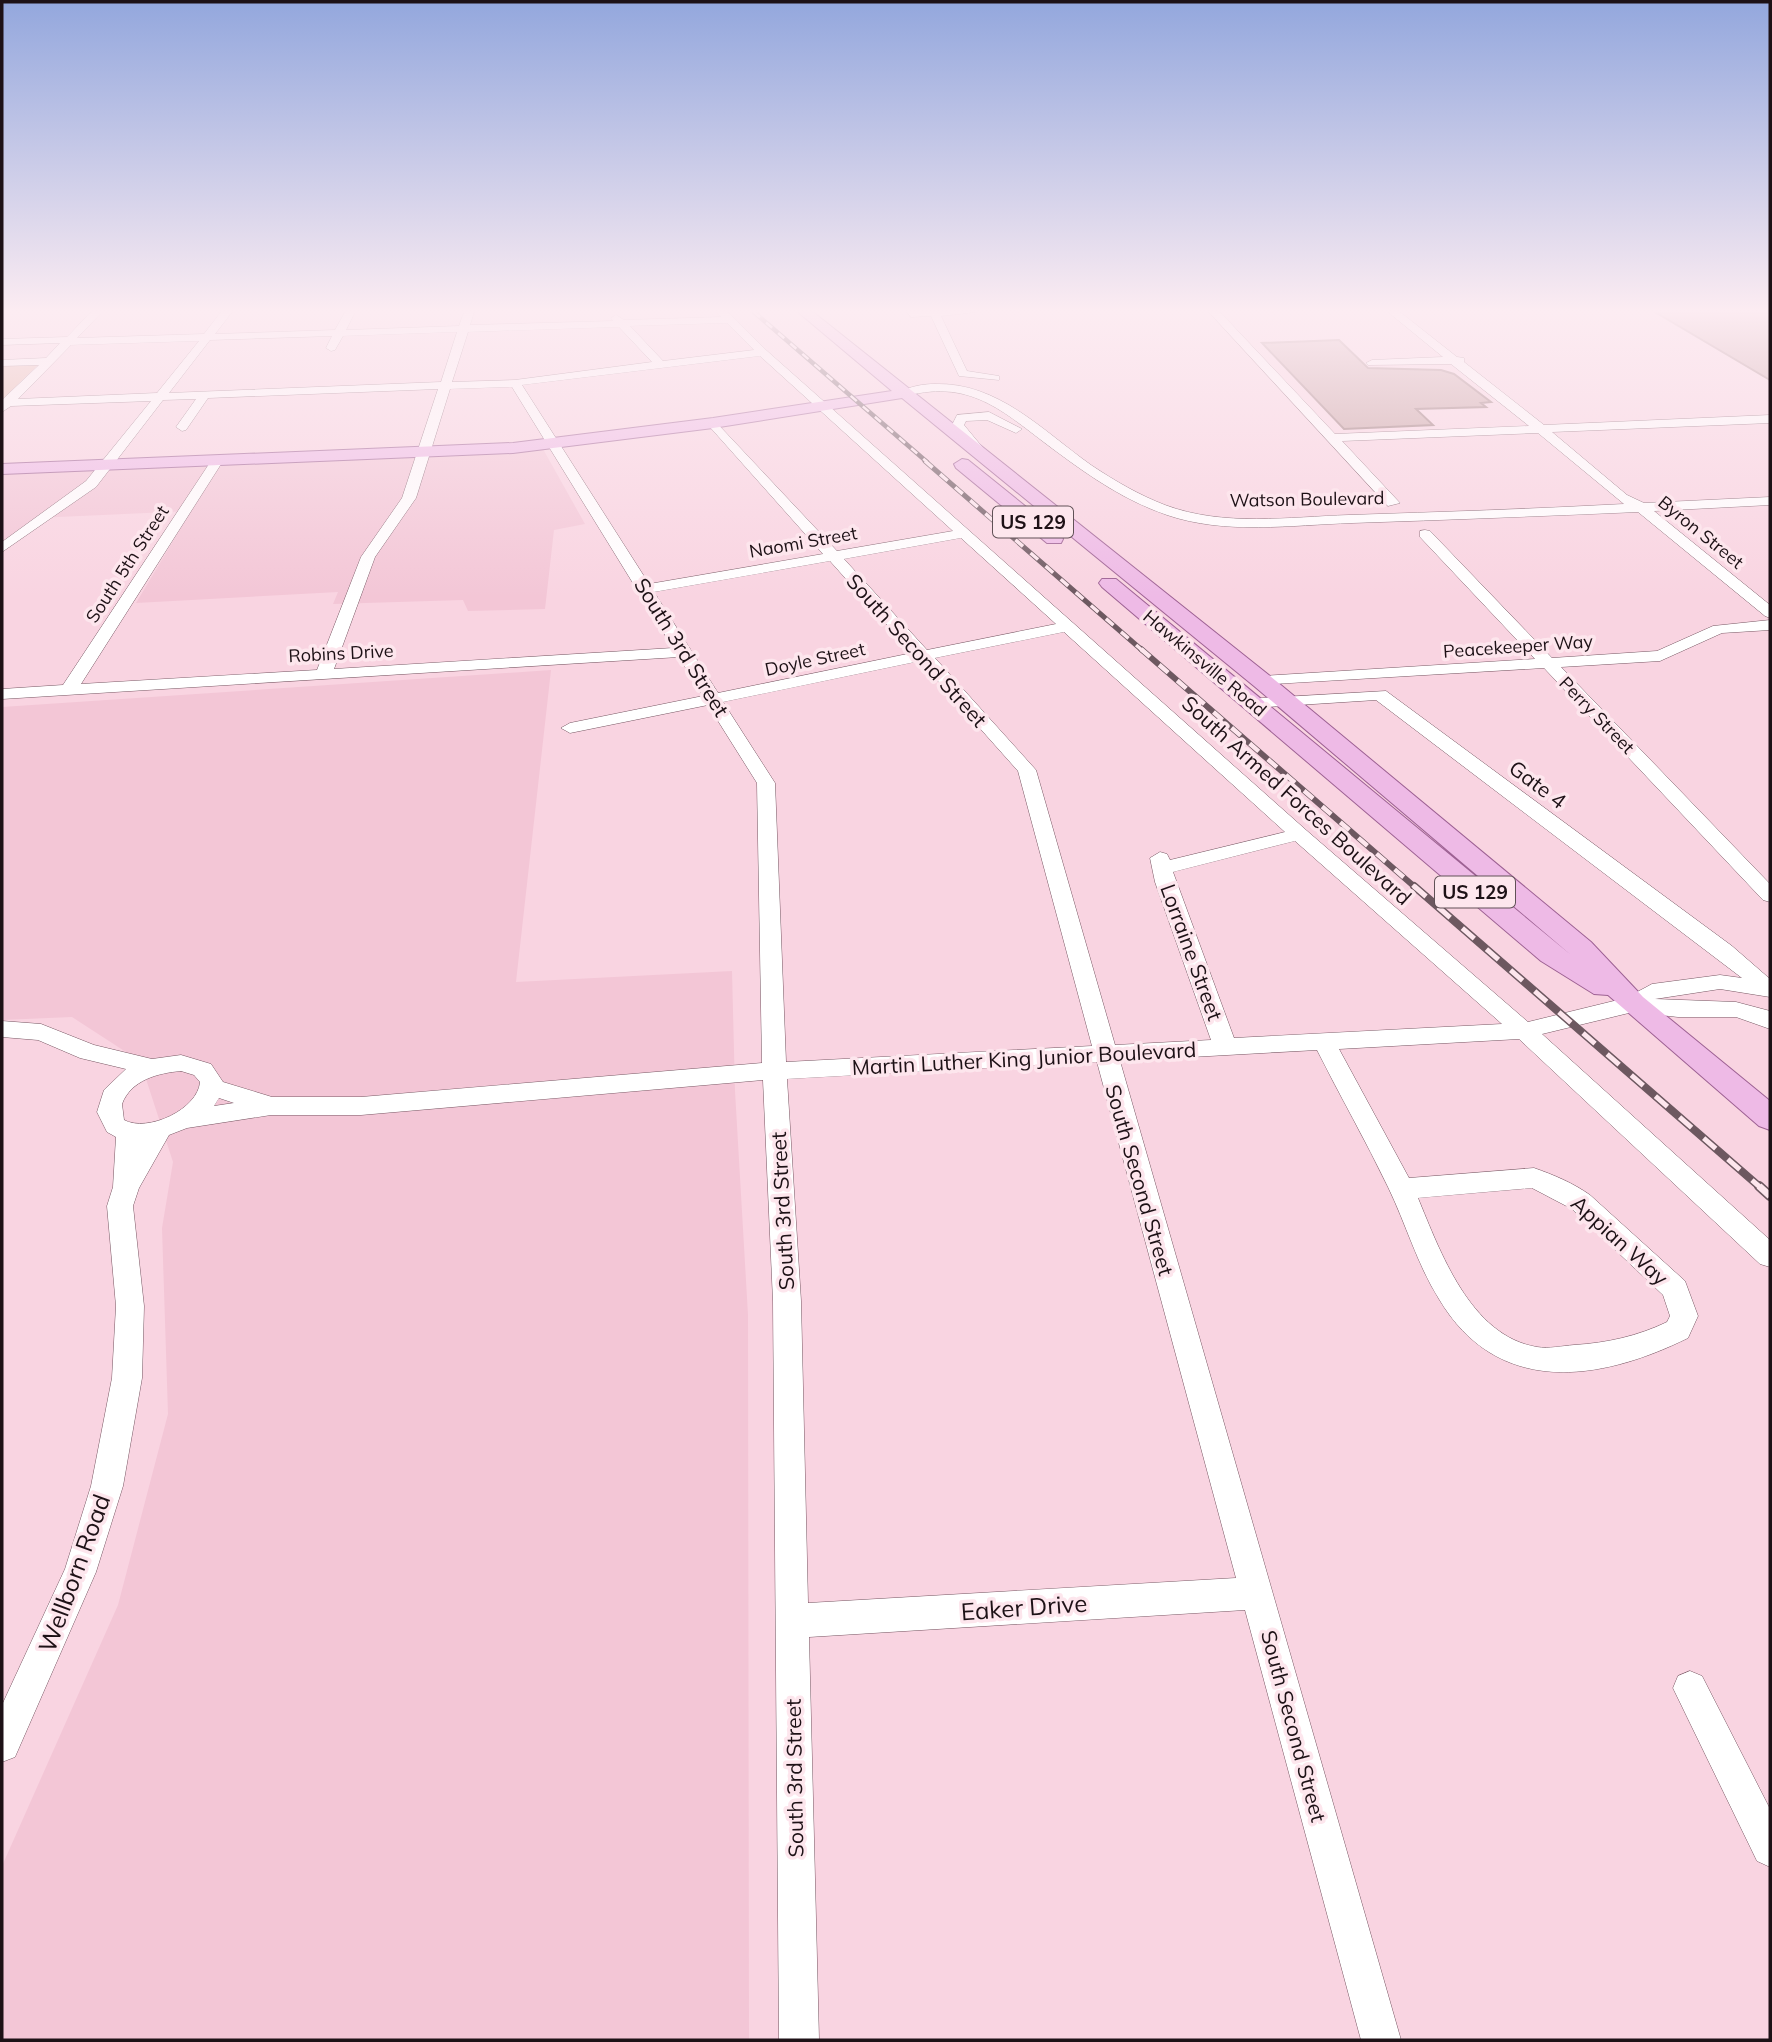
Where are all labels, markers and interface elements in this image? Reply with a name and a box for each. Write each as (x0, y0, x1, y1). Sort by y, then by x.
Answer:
street label: Watson Boulevard (1229, 486, 1385, 512)
street label: Byron Street (1654, 490, 1748, 574)
street label: South 5th Street (80, 501, 174, 627)
road number: US 129 (993, 506, 1073, 538)
street label: Naomi Street (747, 521, 859, 563)
street label: South Second Street (841, 568, 993, 732)
street label: South 3rd Street (629, 573, 735, 721)
street label: Hawkinsville Road (1139, 605, 1271, 721)
street label: Peacekeeper Way (1442, 629, 1594, 663)
street label: Doyle Street (763, 637, 867, 681)
street label: Robins Drive (288, 639, 394, 667)
street label: Perry Street (1554, 671, 1640, 759)
street label: South Armed Forces Boulevard (1177, 690, 1417, 910)
street label: Gate 4 (1504, 754, 1572, 814)
road number: US 129 (1435, 876, 1515, 908)
street label: Lorraine Street (1155, 880, 1229, 1024)
street label: Martin Luther King Junior Boulevard (851, 1036, 1197, 1080)
street label: South Second Street (1100, 1081, 1180, 1279)
street label: South 3rd Street (765, 1131, 799, 1291)
street label: Appian Way (1566, 1190, 1674, 1290)
street label: Wellborn Road (32, 1490, 116, 1656)
street label: Eaker Drive (960, 1588, 1088, 1626)
street label: South Second Street (1256, 1627, 1332, 1825)
street label: South 3rd Street (780, 1698, 808, 1858)

